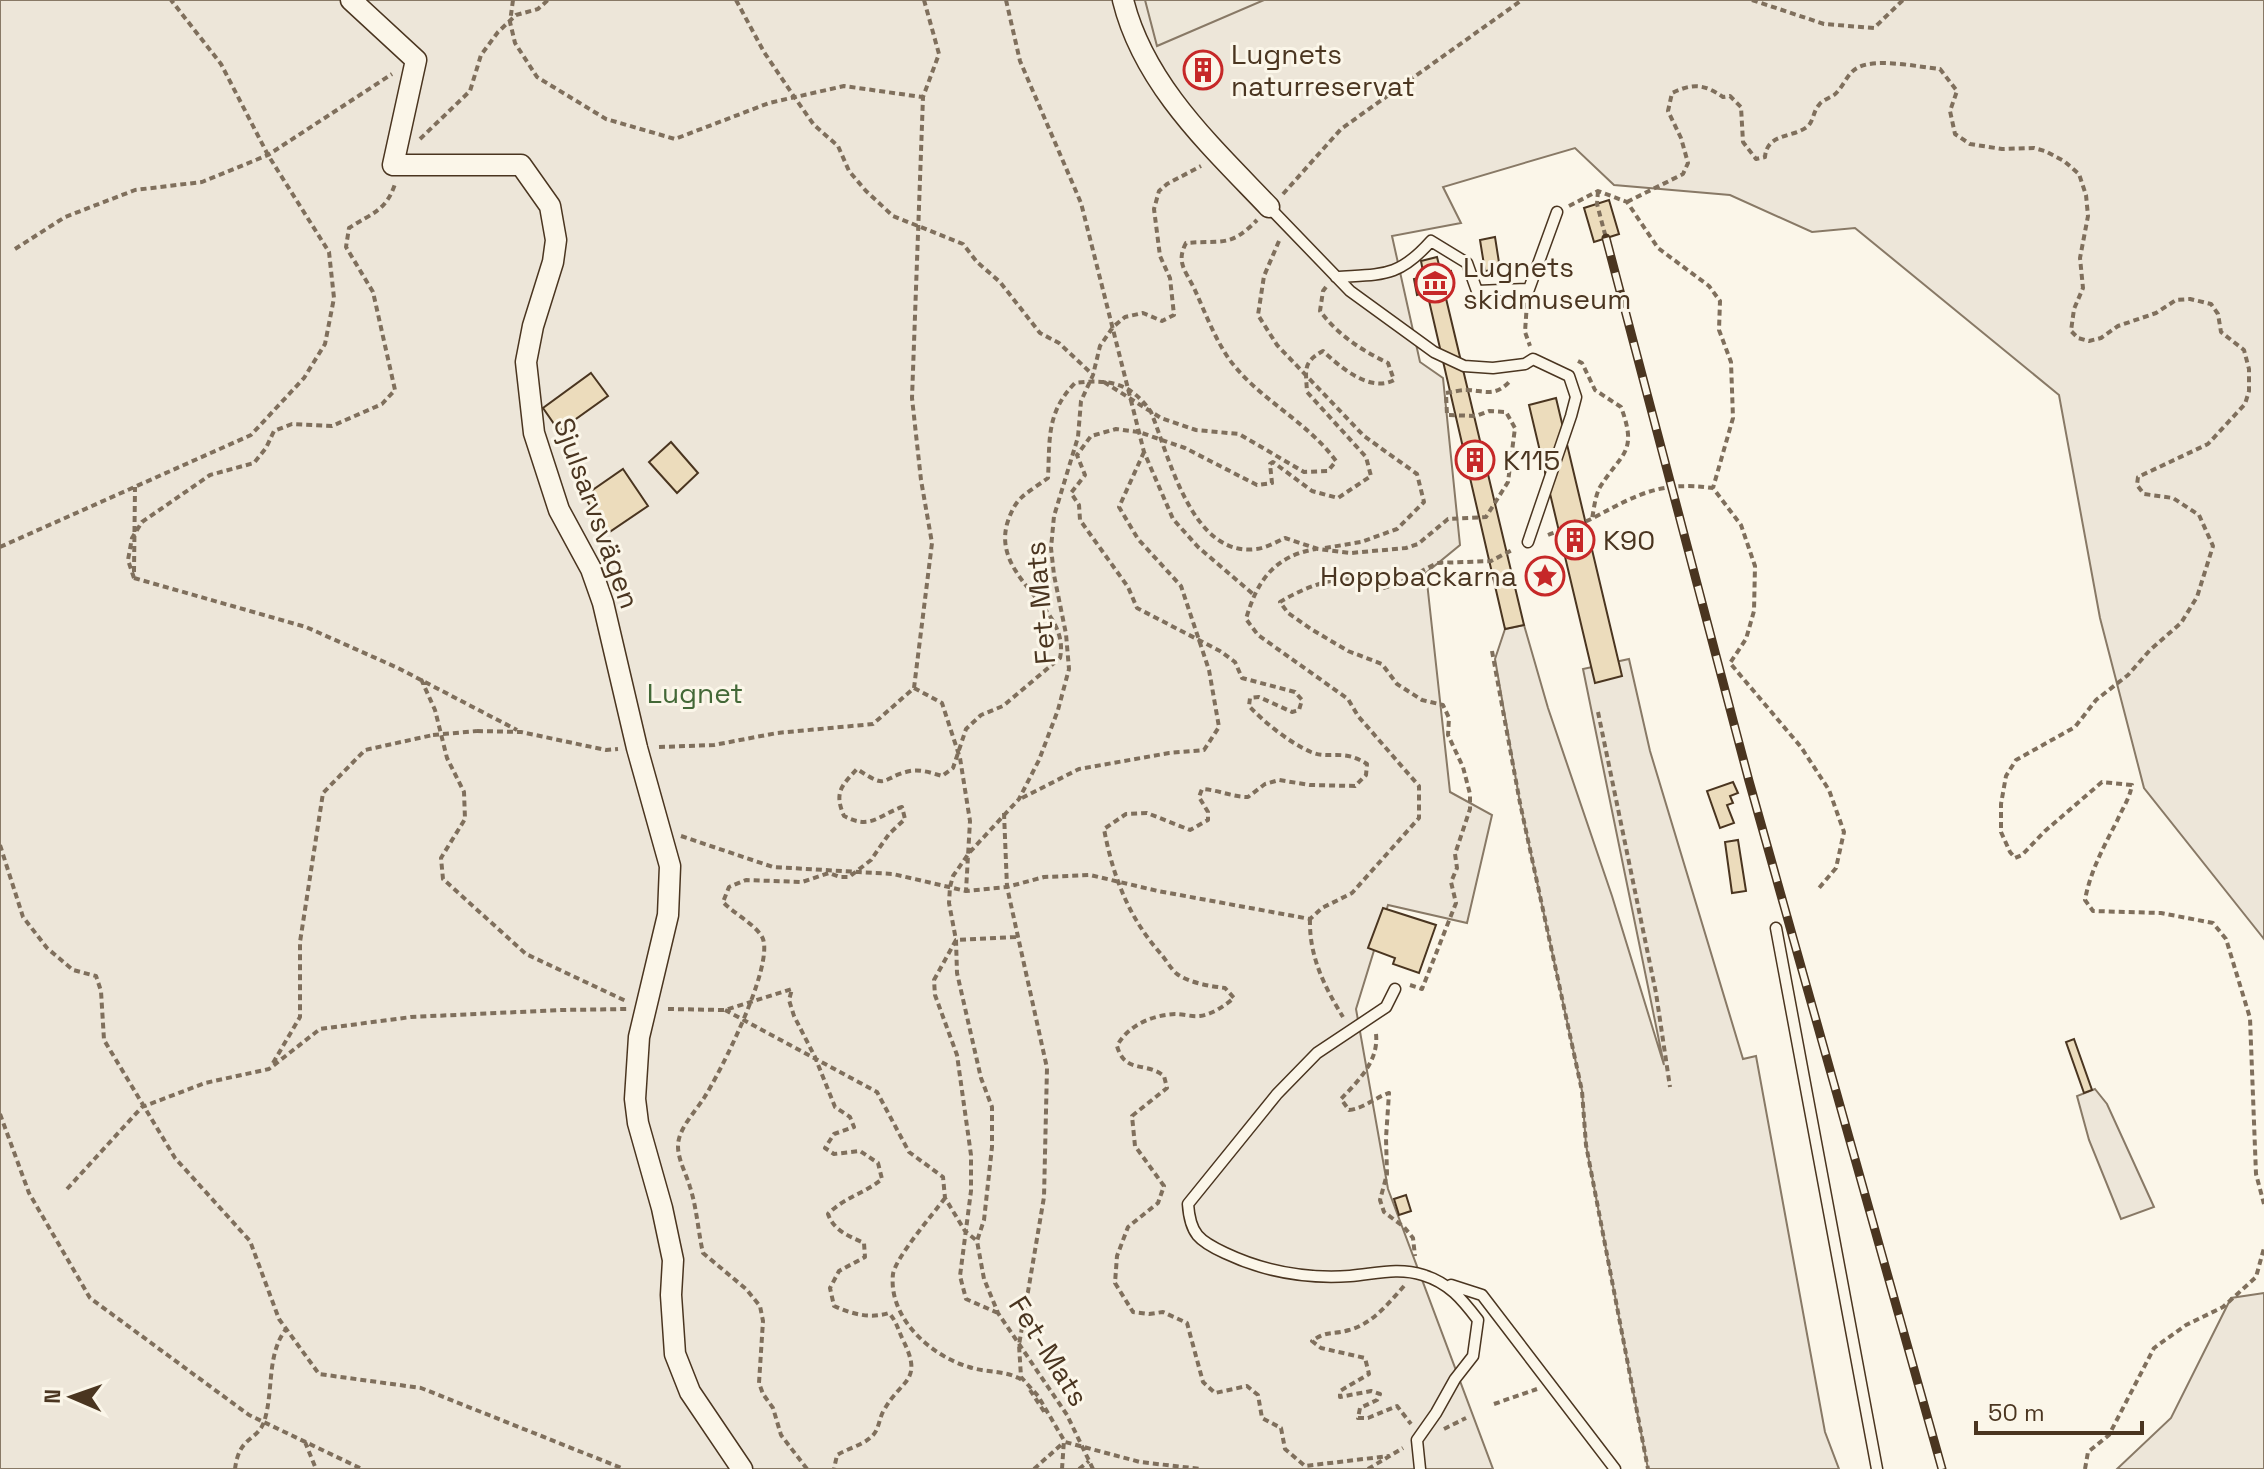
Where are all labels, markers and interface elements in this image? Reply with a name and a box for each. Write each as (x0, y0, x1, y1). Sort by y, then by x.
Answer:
place label: Lugnets naturreservat (1231, 36, 1415, 104)
building icon: Lugnets naturreservat (1182, 49, 1224, 91)
place label: Lugnets skidmuseum (1463, 249, 1631, 317)
museum icon: Lugnets skidmuseum (1414, 262, 1456, 304)
street label: Sjulsarvsvägen (546, 413, 648, 613)
building icon: K115 (1454, 439, 1496, 481)
place label: K115 (1503, 442, 1560, 478)
building icon: K90 (1554, 519, 1596, 561)
place label: K90 (1603, 522, 1655, 558)
street label: Fet-Mats (1017, 540, 1063, 666)
place icon: Hoppbackarna (1524, 555, 1566, 597)
place label: Hoppbackarna (1320, 558, 1517, 594)
park label: Lugnet (647, 675, 743, 711)
street label: Fet-Mats (1001, 1289, 1097, 1413)
north arrow (32, 1357, 112, 1437)
scale bar (1976, 1385, 2142, 1435)
text: N (38, 1388, 66, 1404)
text: 50 m (1988, 1397, 2045, 1428)

